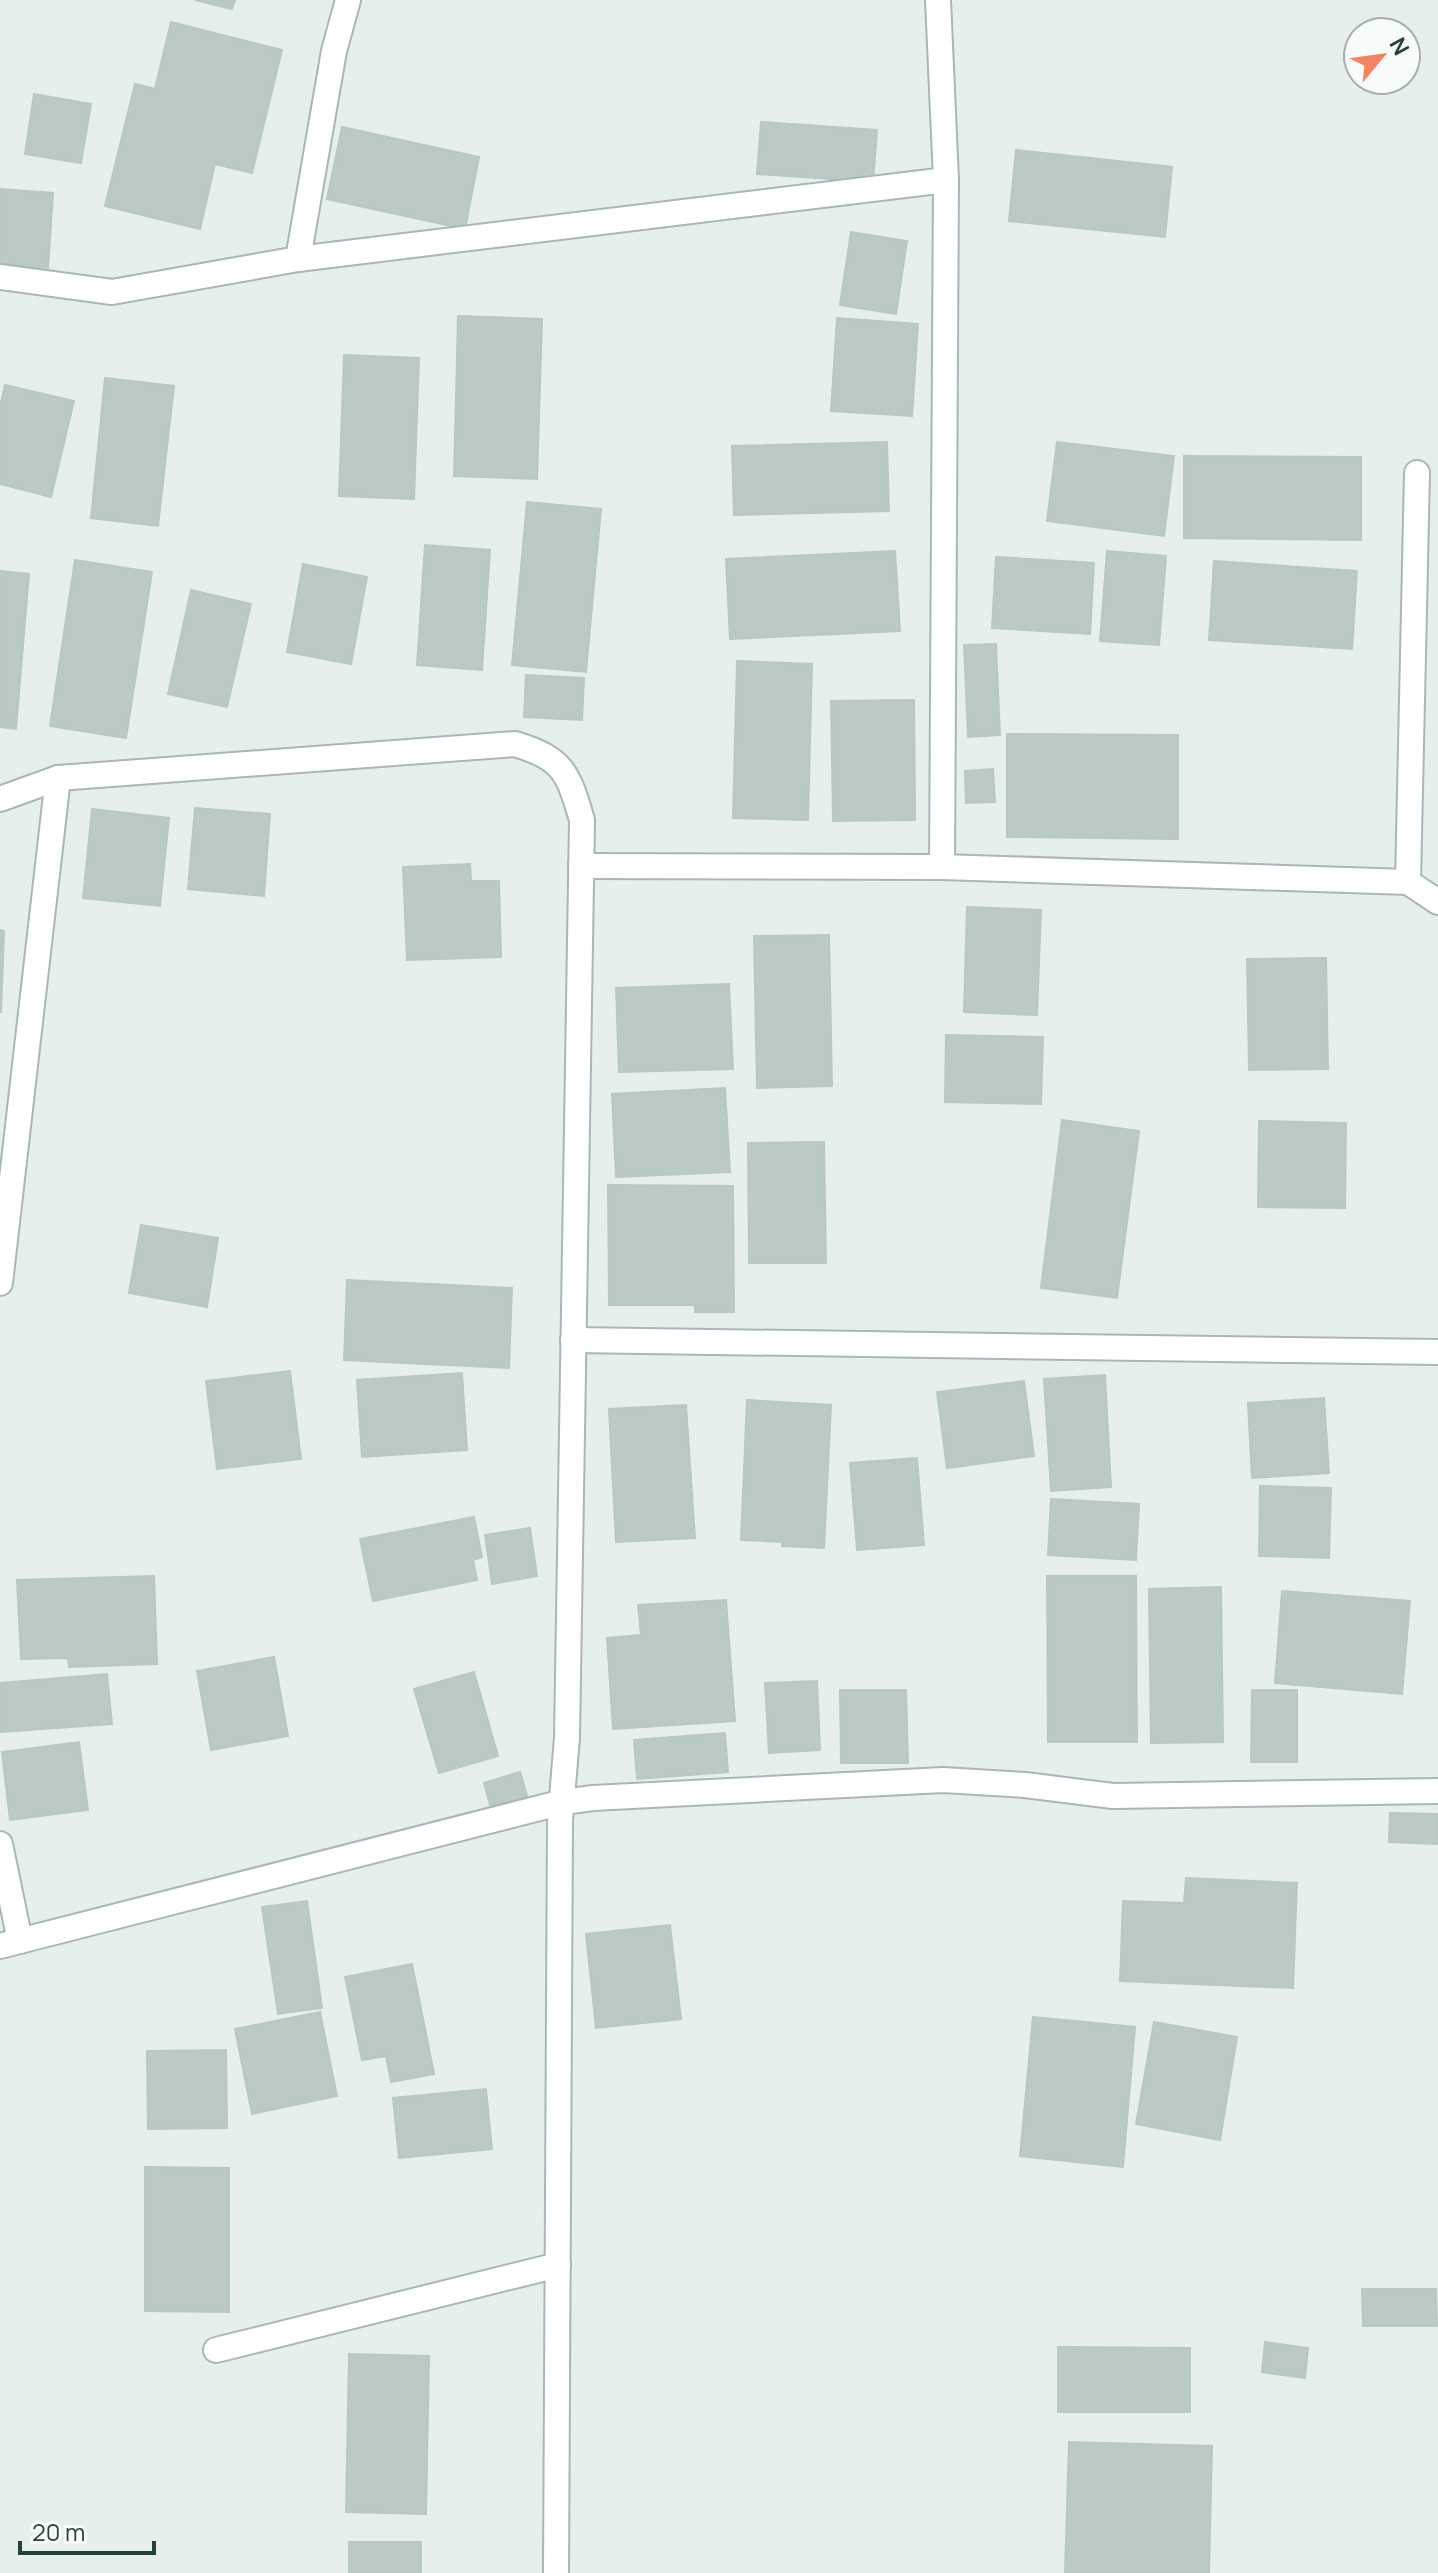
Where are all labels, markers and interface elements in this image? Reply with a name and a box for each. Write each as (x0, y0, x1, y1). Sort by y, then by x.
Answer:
north arrow (1342, 16, 1422, 96)
text: N (1383, 32, 1416, 60)
scale bar (20, 2505, 154, 2555)
text: 20 m (32, 2515, 85, 2548)

